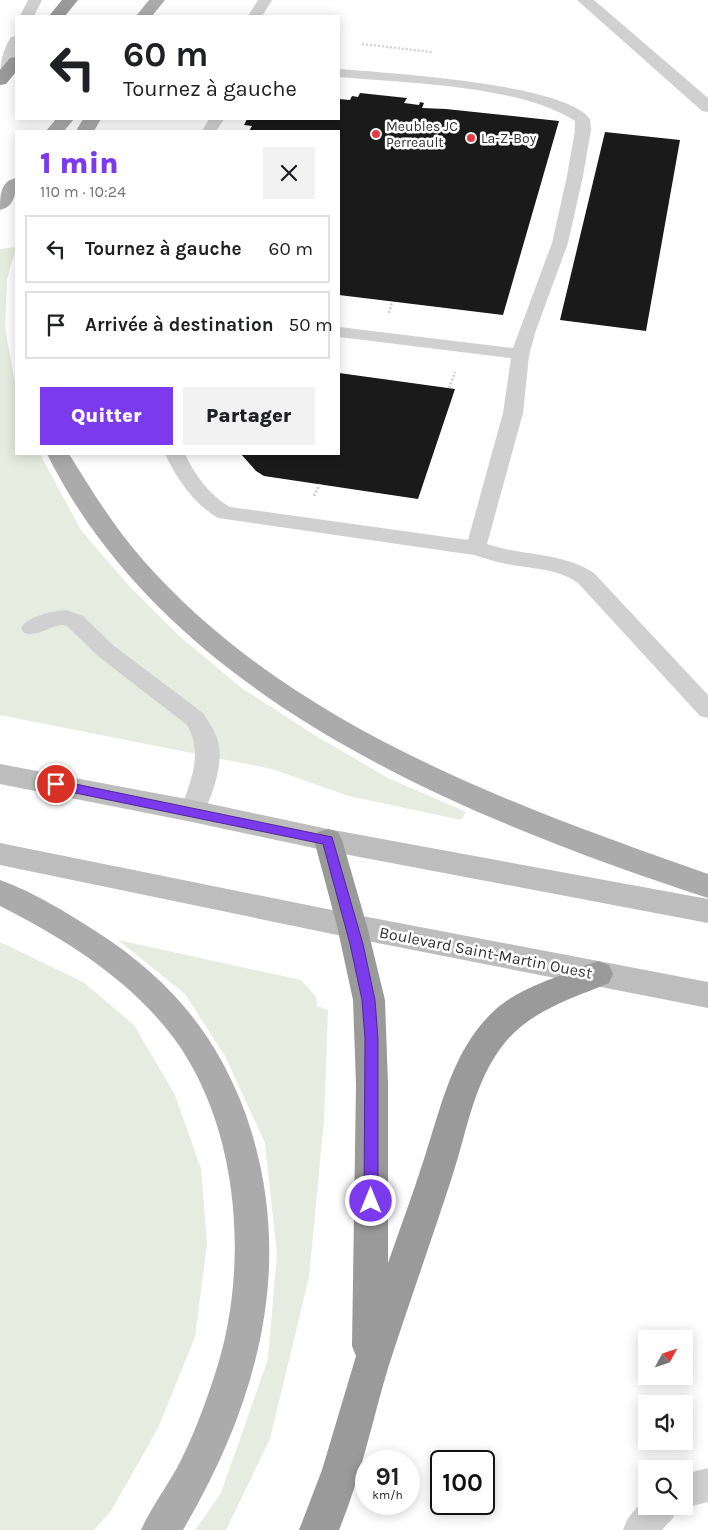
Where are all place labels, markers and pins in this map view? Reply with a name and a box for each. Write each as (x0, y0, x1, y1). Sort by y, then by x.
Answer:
place label: Meubles JC Perreault (386, 118, 458, 151)
marker: Meubles JC Perreault (370, 128, 382, 140)
place label: La-Z-Boy (481, 130, 537, 147)
marker: La-Z-Boy (465, 132, 477, 144)
pin (35, 763, 77, 805)

